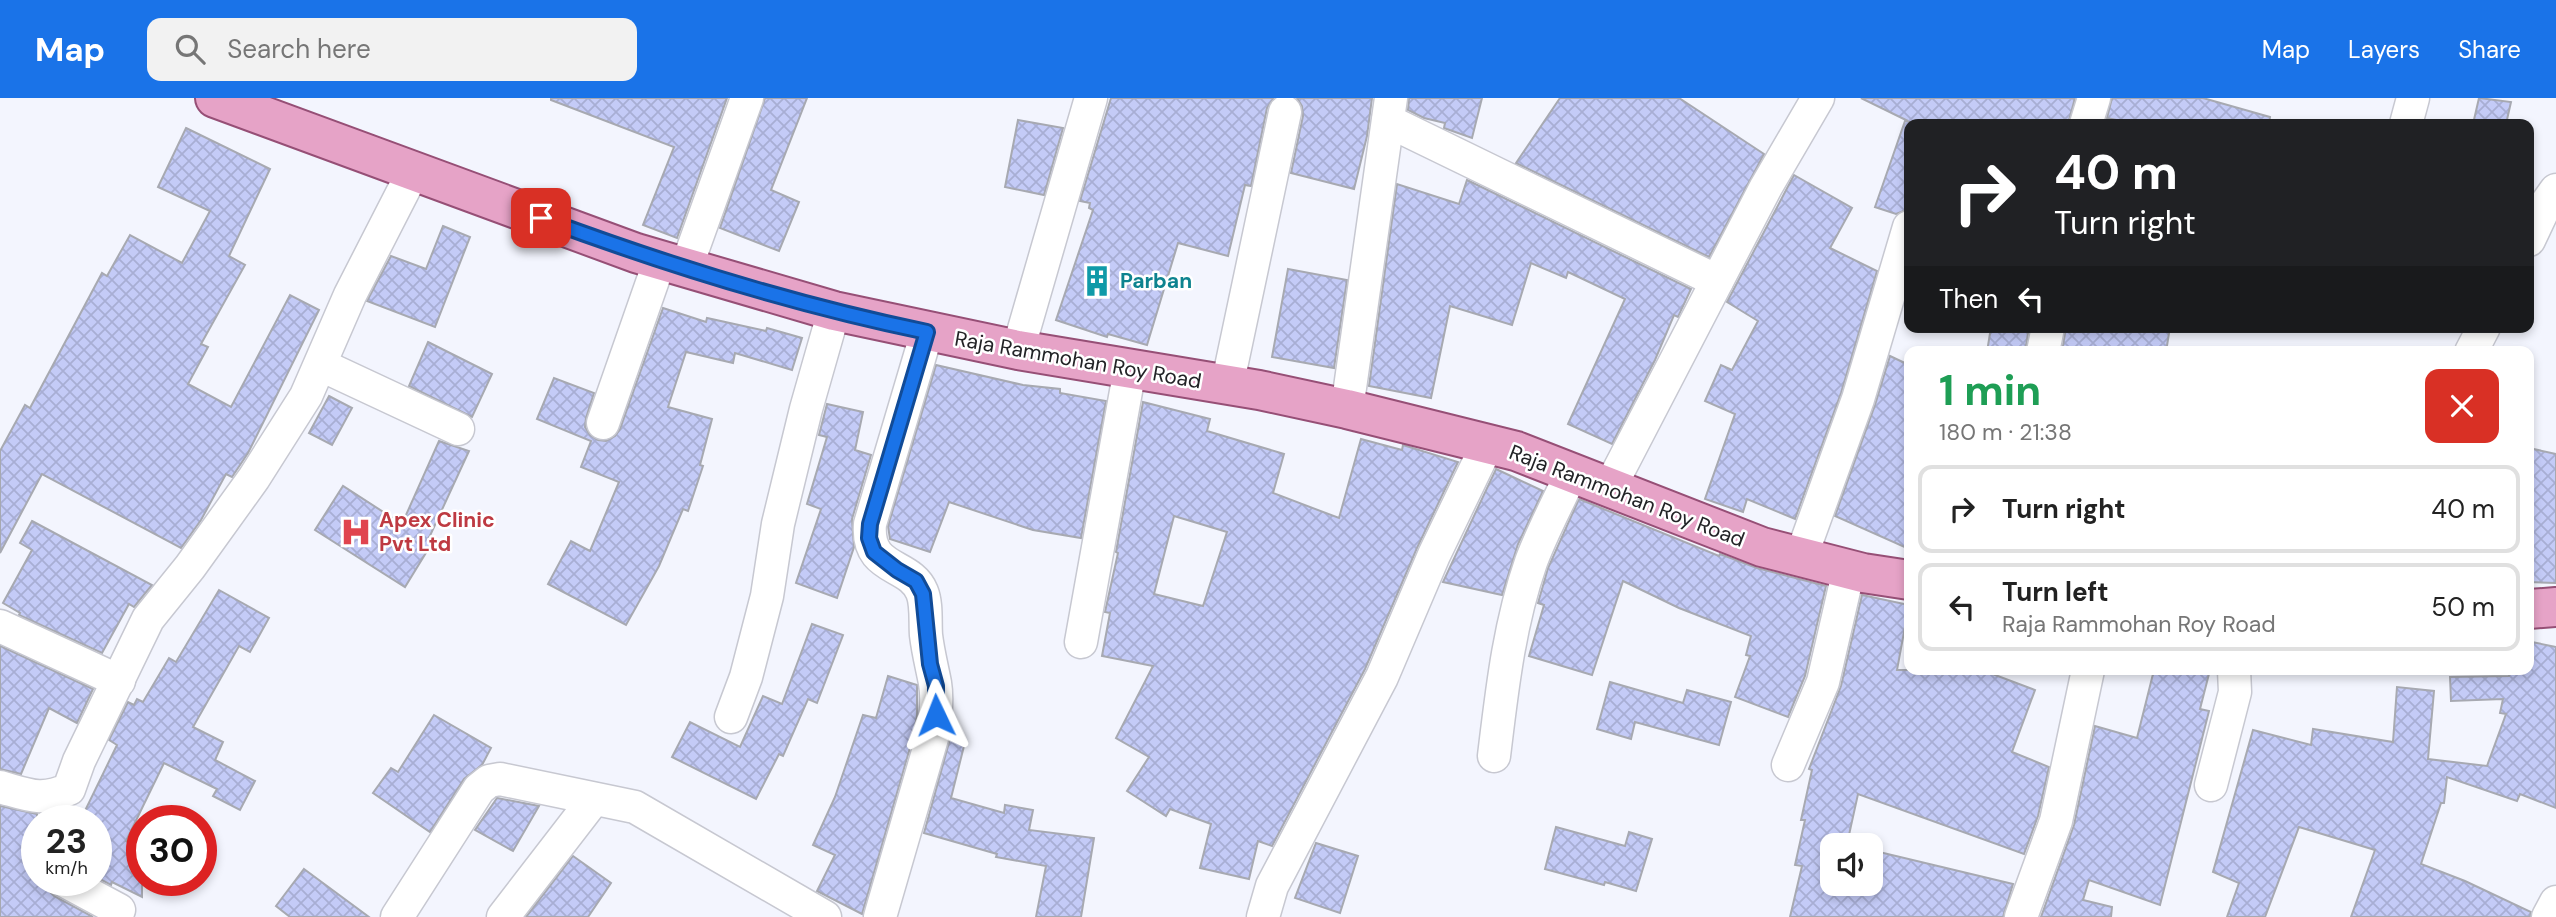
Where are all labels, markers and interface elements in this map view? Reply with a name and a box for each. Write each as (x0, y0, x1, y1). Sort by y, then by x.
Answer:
search box (147, 18, 637, 81)
text: Map (35, 28, 105, 71)
icon: search (171, 30, 209, 68)
text: Search here (227, 32, 371, 66)
text: Map (2262, 34, 2310, 65)
text: Layers (2348, 34, 2420, 65)
text: Share (2458, 34, 2521, 65)
text: 40 m (2054, 140, 2178, 204)
icon: right (1939, 147, 2030, 238)
pin (511, 188, 571, 248)
icon: arrive (522, 199, 560, 237)
text: Turn right (2054, 202, 2196, 244)
building icon: Parban (1080, 264, 1114, 298)
place label: Parban (1120, 267, 1192, 295)
icon: left (2012, 280, 2050, 318)
text: Then (1939, 282, 1998, 316)
street label: Raja Rammohan Roy Road (952, 325, 1204, 395)
text: 1 min (1939, 363, 2041, 418)
button: close (2425, 369, 2499, 443)
text: 180 m · 21:38 (1939, 417, 2072, 447)
street label: Raja Rammohan Roy Road (1505, 438, 1749, 554)
icon: right (1943, 490, 1981, 528)
text: Turn right (2002, 492, 2126, 526)
text: 40 m (2431, 492, 2495, 526)
place label: Apex Clinic Pvt Ltd (379, 506, 495, 558)
hospital icon: Apex Clinic Pvt Ltd (339, 515, 373, 549)
text: Turn left (2002, 575, 2109, 609)
icon: left (1943, 588, 1981, 626)
text: 50 m (2431, 590, 2495, 624)
text: Raja Rammohan Roy Road (2002, 609, 2276, 639)
position arrow (899, 678, 973, 752)
speed limit sign: 30 (126, 805, 217, 896)
text: 23 (46, 818, 87, 864)
map controls (1820, 833, 1883, 896)
button: sound (1820, 833, 1883, 896)
text: km/h (45, 856, 88, 880)

